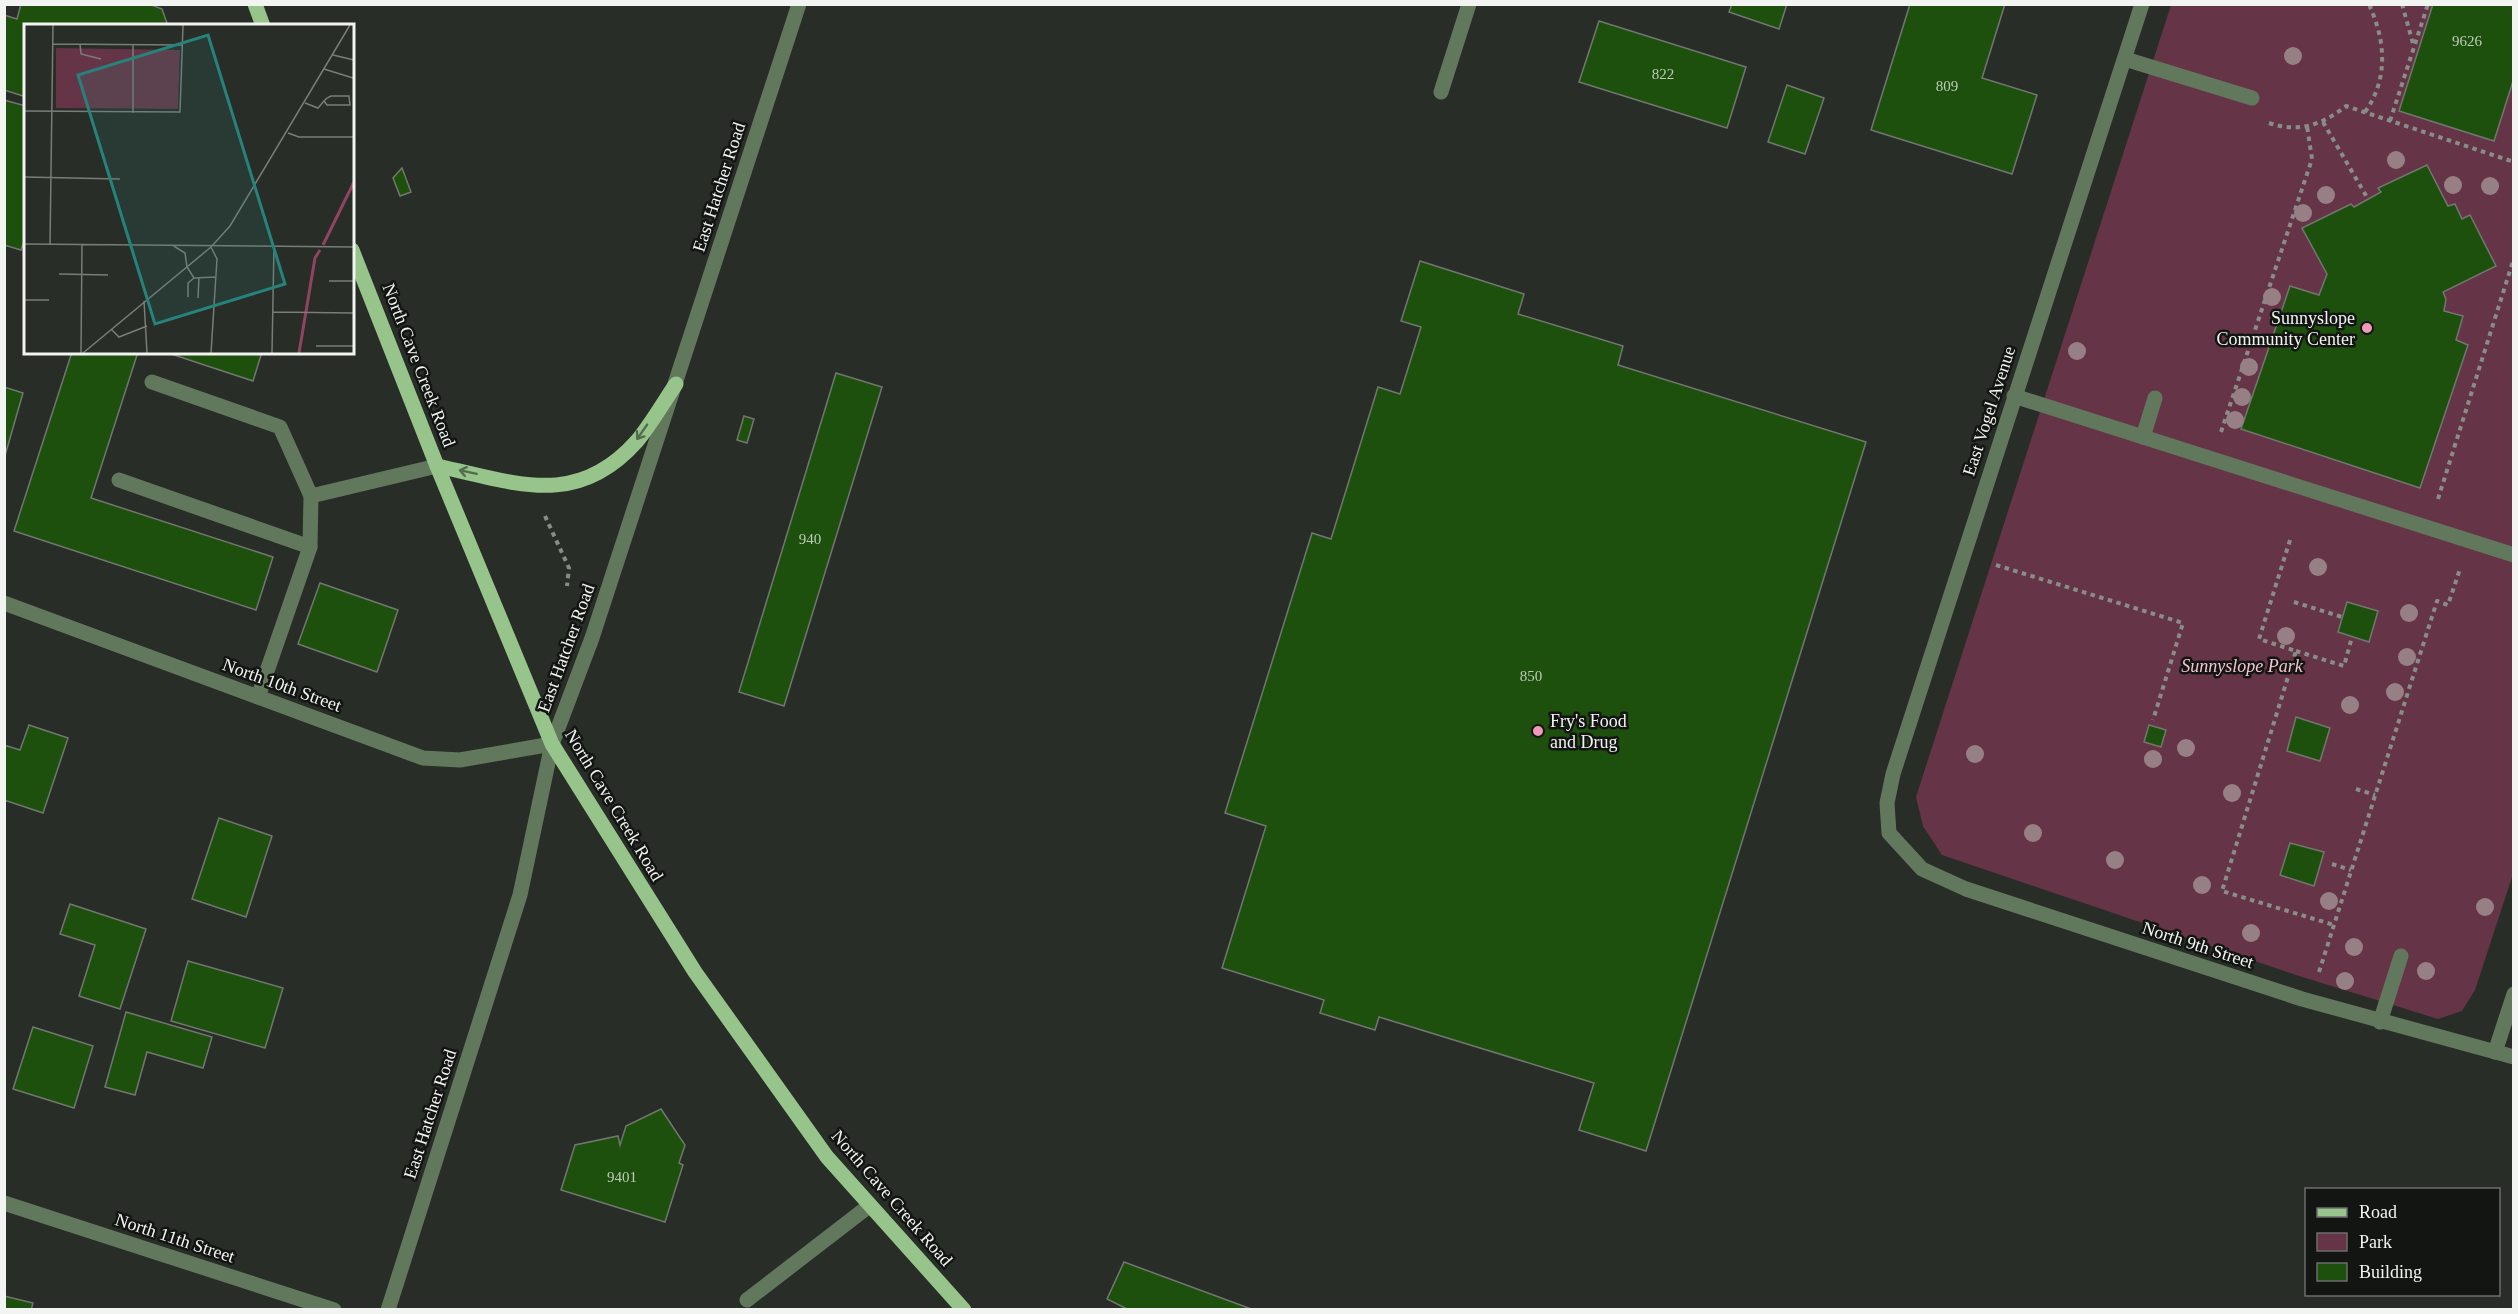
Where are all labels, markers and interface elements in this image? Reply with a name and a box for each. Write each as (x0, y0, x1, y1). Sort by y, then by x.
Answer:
inset map (24, 24, 354, 354)
house number: 9626 (2452, 33, 2483, 49)
house number: 822 (1652, 66, 1674, 82)
house number: 809 (1936, 78, 1958, 94)
street label: East Hatcher Road (689, 120, 749, 254)
street label: North Cave Creek Road (379, 280, 459, 450)
place label: Sunnyslope Community Center (2217, 308, 2355, 349)
marker: Sunnyslope Community Center (2360, 321, 2374, 335)
street label: East Vogel Avenue (1959, 344, 2019, 478)
one-way arrow (636, 424, 648, 440)
one-way arrow (458, 466, 478, 477)
house number: 940 (799, 531, 821, 547)
street label: East Hatcher Road (534, 581, 598, 715)
street label: North 10th Street (220, 654, 344, 716)
park label: Sunnyslope Park (2181, 656, 2304, 676)
house number: 850 (1520, 668, 1542, 684)
place label: Fry's Food and Drug (1550, 711, 1627, 752)
marker: Fry's Food and Drug (1531, 724, 1545, 738)
street label: North Cave Creek Road (561, 726, 667, 884)
street label: North 9th Street (2140, 918, 2256, 972)
street label: East Hatcher Road (400, 1047, 460, 1181)
street label: North Cave Creek Road (828, 1126, 956, 1270)
house number: 9401 (607, 1169, 637, 1185)
legend (2305, 1188, 2500, 1296)
text: Road (2359, 1202, 2397, 1222)
street label: North 11th Street (113, 1209, 237, 1267)
text: Park (2359, 1232, 2392, 1252)
text: Building (2359, 1262, 2422, 1282)

